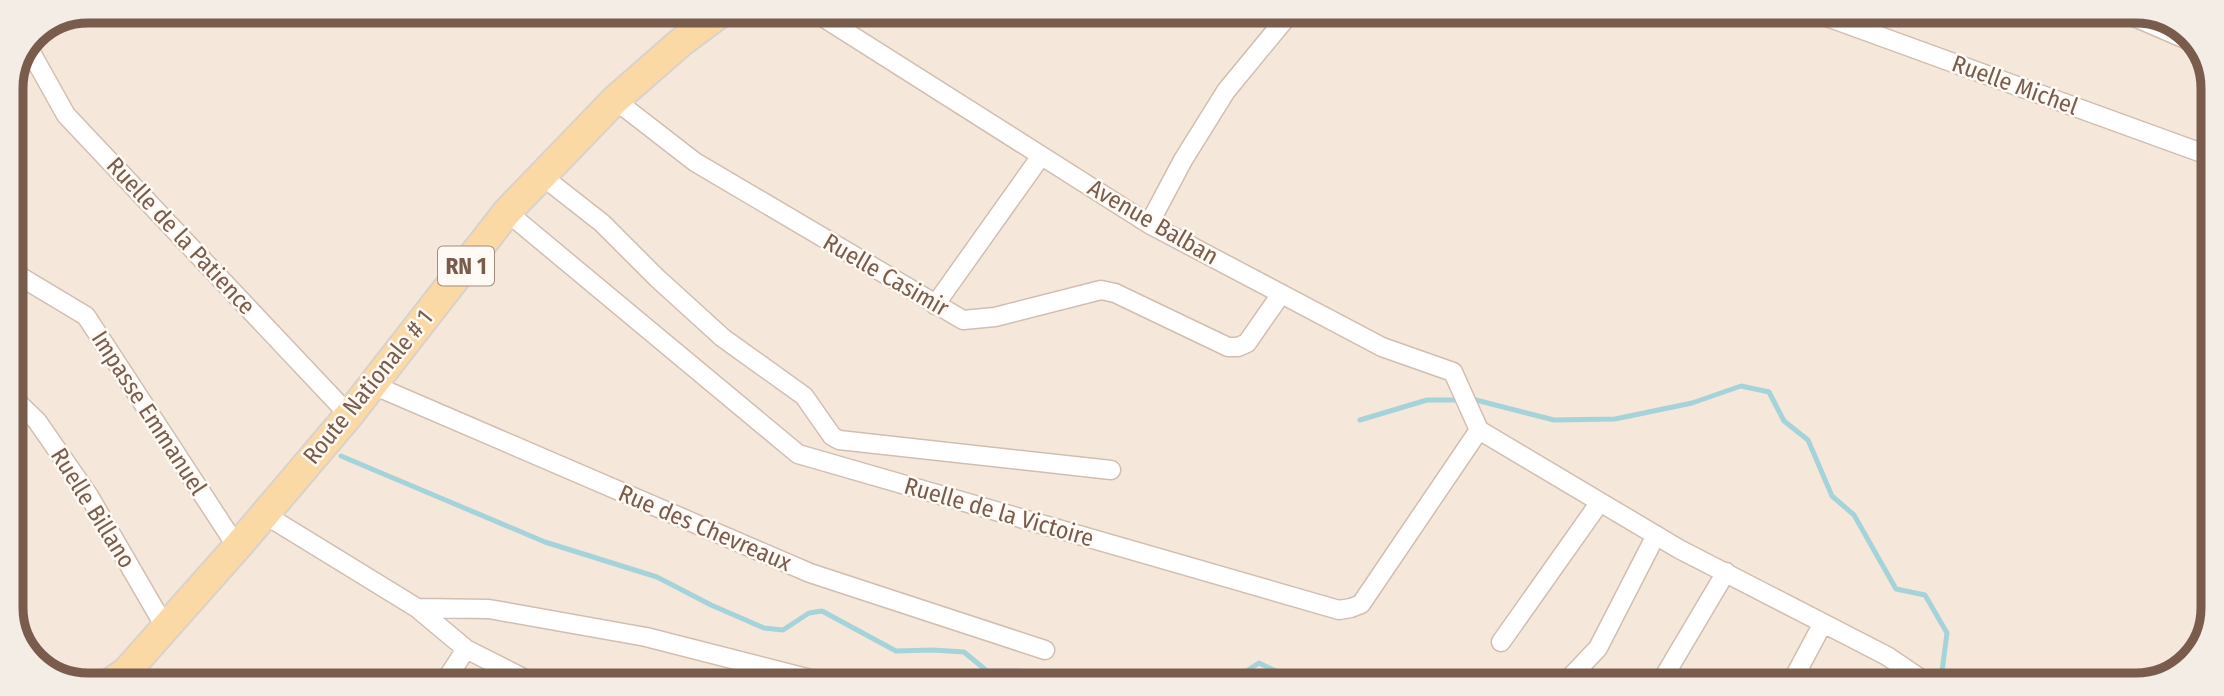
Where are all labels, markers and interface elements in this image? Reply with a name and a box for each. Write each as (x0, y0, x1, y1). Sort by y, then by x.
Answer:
street label: Ruelle Michel (1948, 49, 2082, 121)
street label: Ruelle de la Patience (101, 152, 261, 320)
street label: Avenue Balban (1083, 173, 1223, 271)
street label: Ruelle Casimir (818, 228, 954, 322)
road number: RN 1 (438, 246, 494, 286)
street label: Route Nationale # 1 (297, 304, 439, 470)
street label: Impasse Emmanuel (86, 326, 212, 500)
street label: Ruelle Billano (45, 443, 141, 573)
street label: Ruelle de la Victoire (901, 472, 1097, 552)
street label: Rue des Chevreaux (614, 479, 796, 577)

